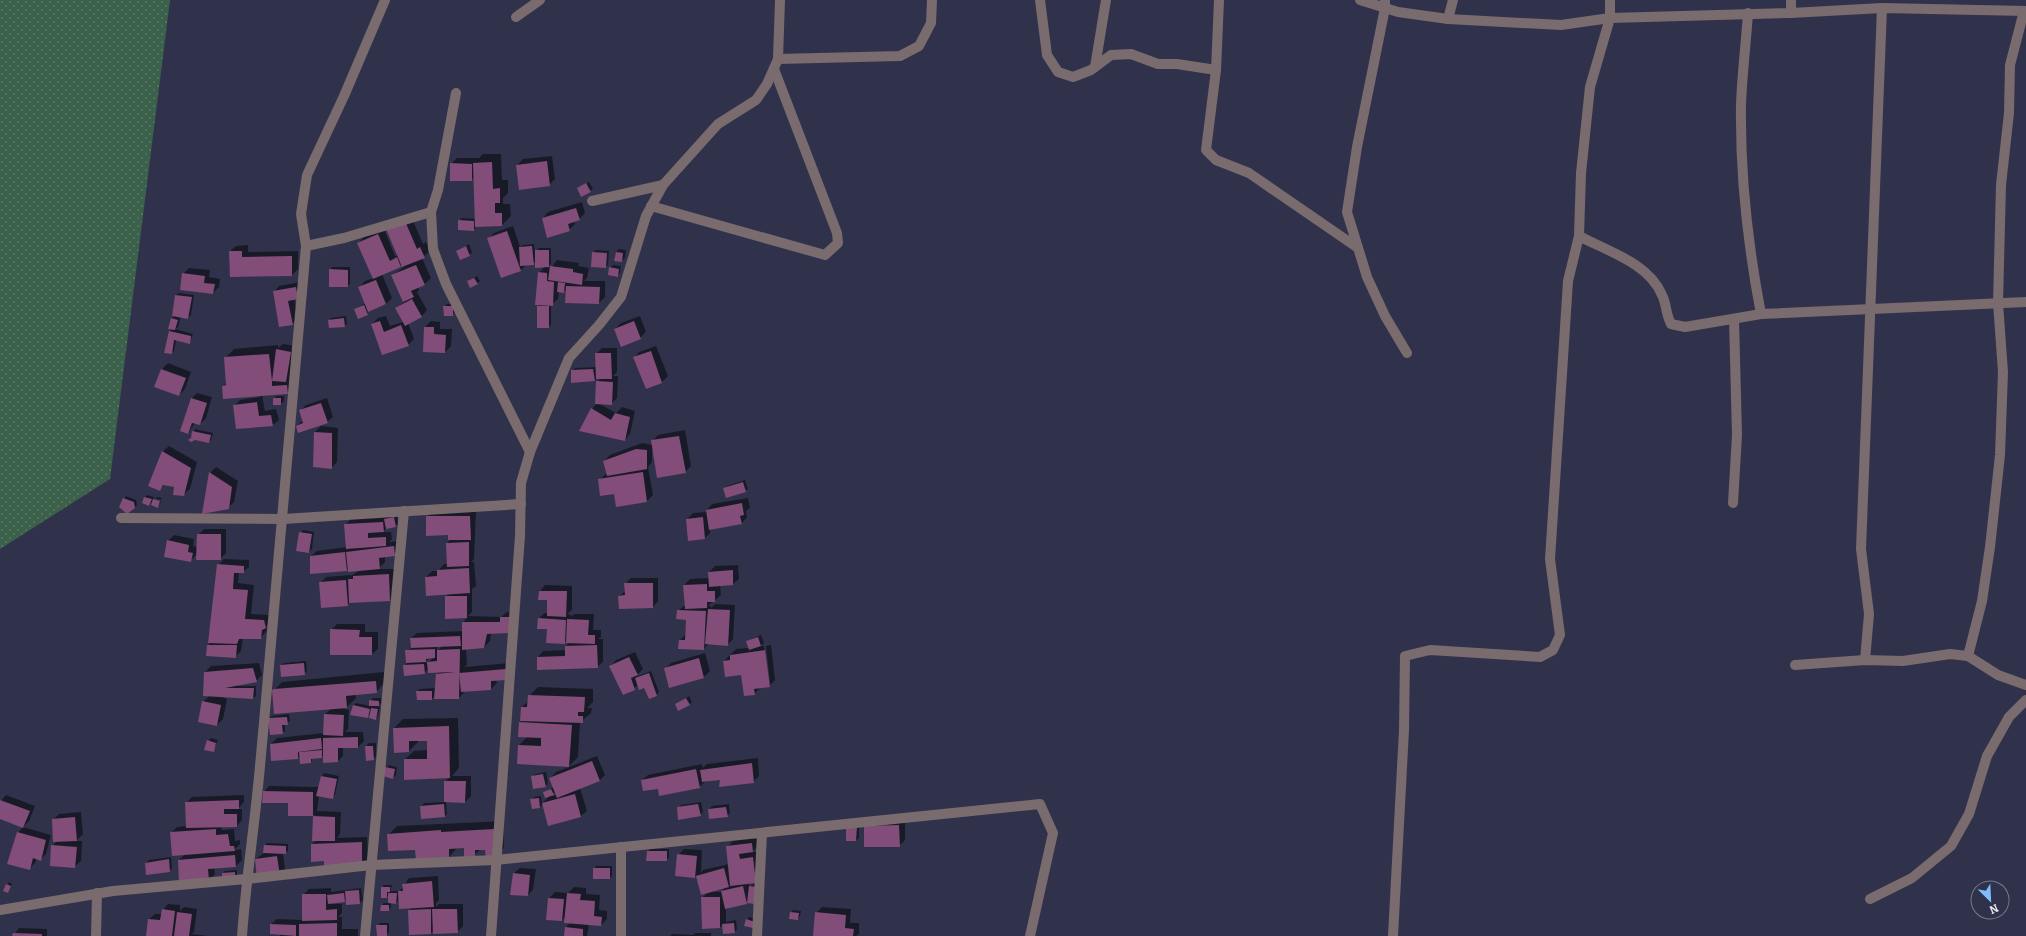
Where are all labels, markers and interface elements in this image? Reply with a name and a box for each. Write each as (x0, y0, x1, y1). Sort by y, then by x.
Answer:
north arrow (1970, 880, 2010, 920)
text: N (1987, 901, 2000, 917)

